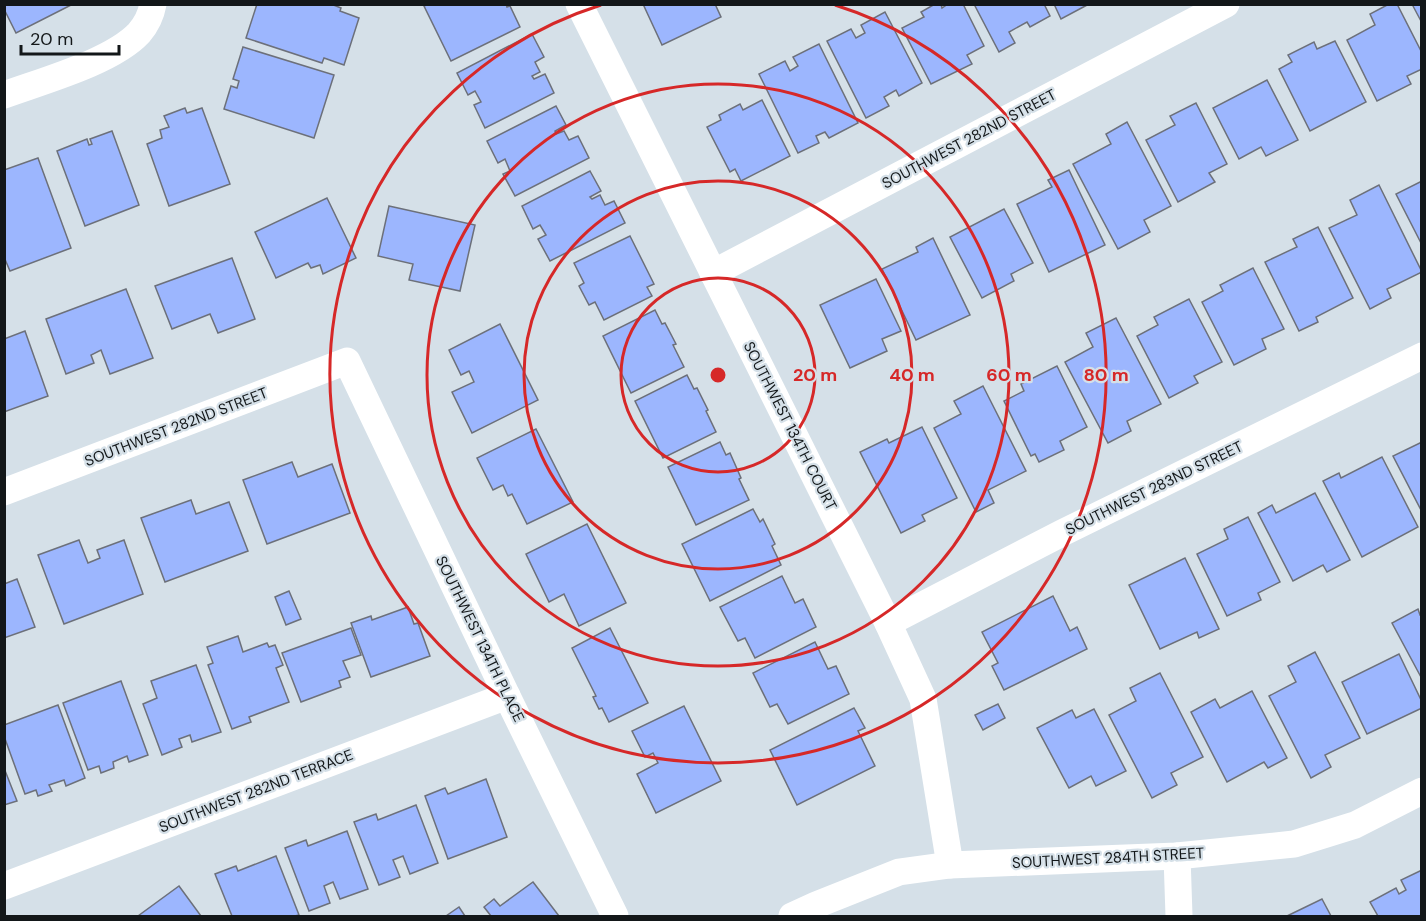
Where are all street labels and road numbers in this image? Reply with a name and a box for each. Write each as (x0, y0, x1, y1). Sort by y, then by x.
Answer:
street label: SOUTHWEST 282ND STREET (879, 85, 1059, 193)
street label: SOUTHWEST 134TH COURT (739, 338, 841, 514)
street label: SOUTHWEST 282ND STREET (82, 383, 270, 471)
street label: SOUTHWEST 283ND STREET (1062, 436, 1246, 540)
street label: SOUTHWEST 134TH PLACE (431, 553, 529, 725)
street label: SOUTHWEST 282ND TERRACE (156, 745, 356, 837)
street label: SOUTHWEST 284TH STREET (1011, 843, 1205, 873)

